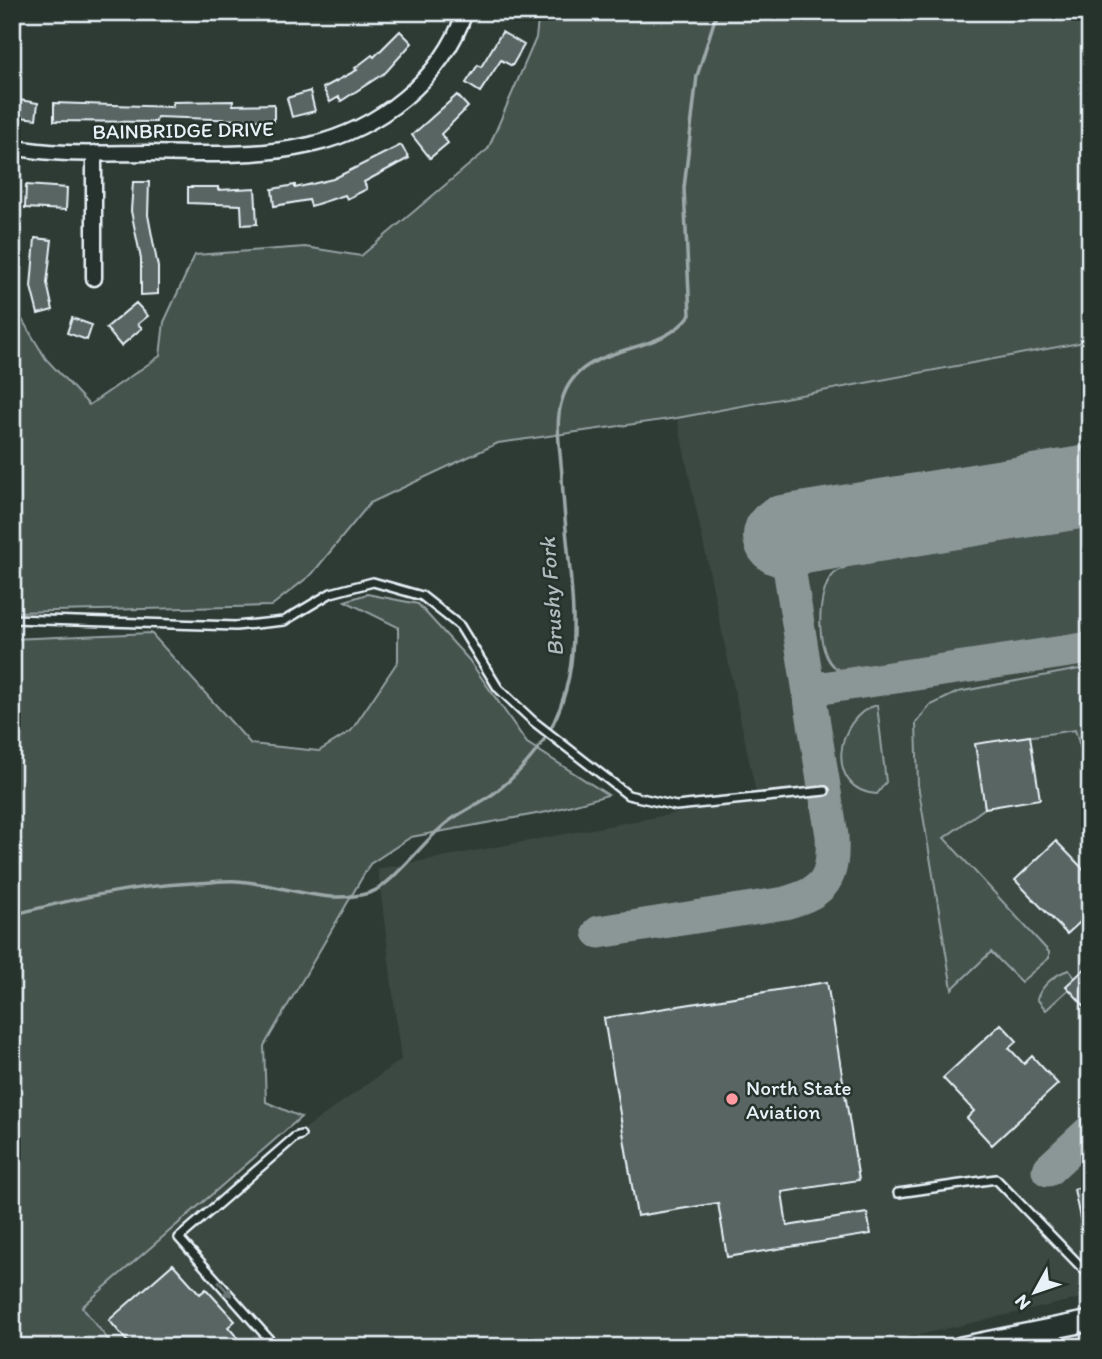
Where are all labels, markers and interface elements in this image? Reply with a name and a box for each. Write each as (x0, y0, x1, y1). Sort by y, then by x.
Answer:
street label: BAINBRIDGE DRIVE (92, 116, 274, 144)
water label: Brushy Fork (533, 535, 569, 657)
place label: North State Aviation (746, 1075, 852, 1124)
marker: North State Aviation (724, 1091, 740, 1107)
north arrow (1000, 1258, 1070, 1328)
one-way arrow (217, 1280, 233, 1298)
text: N (1009, 1290, 1035, 1315)

